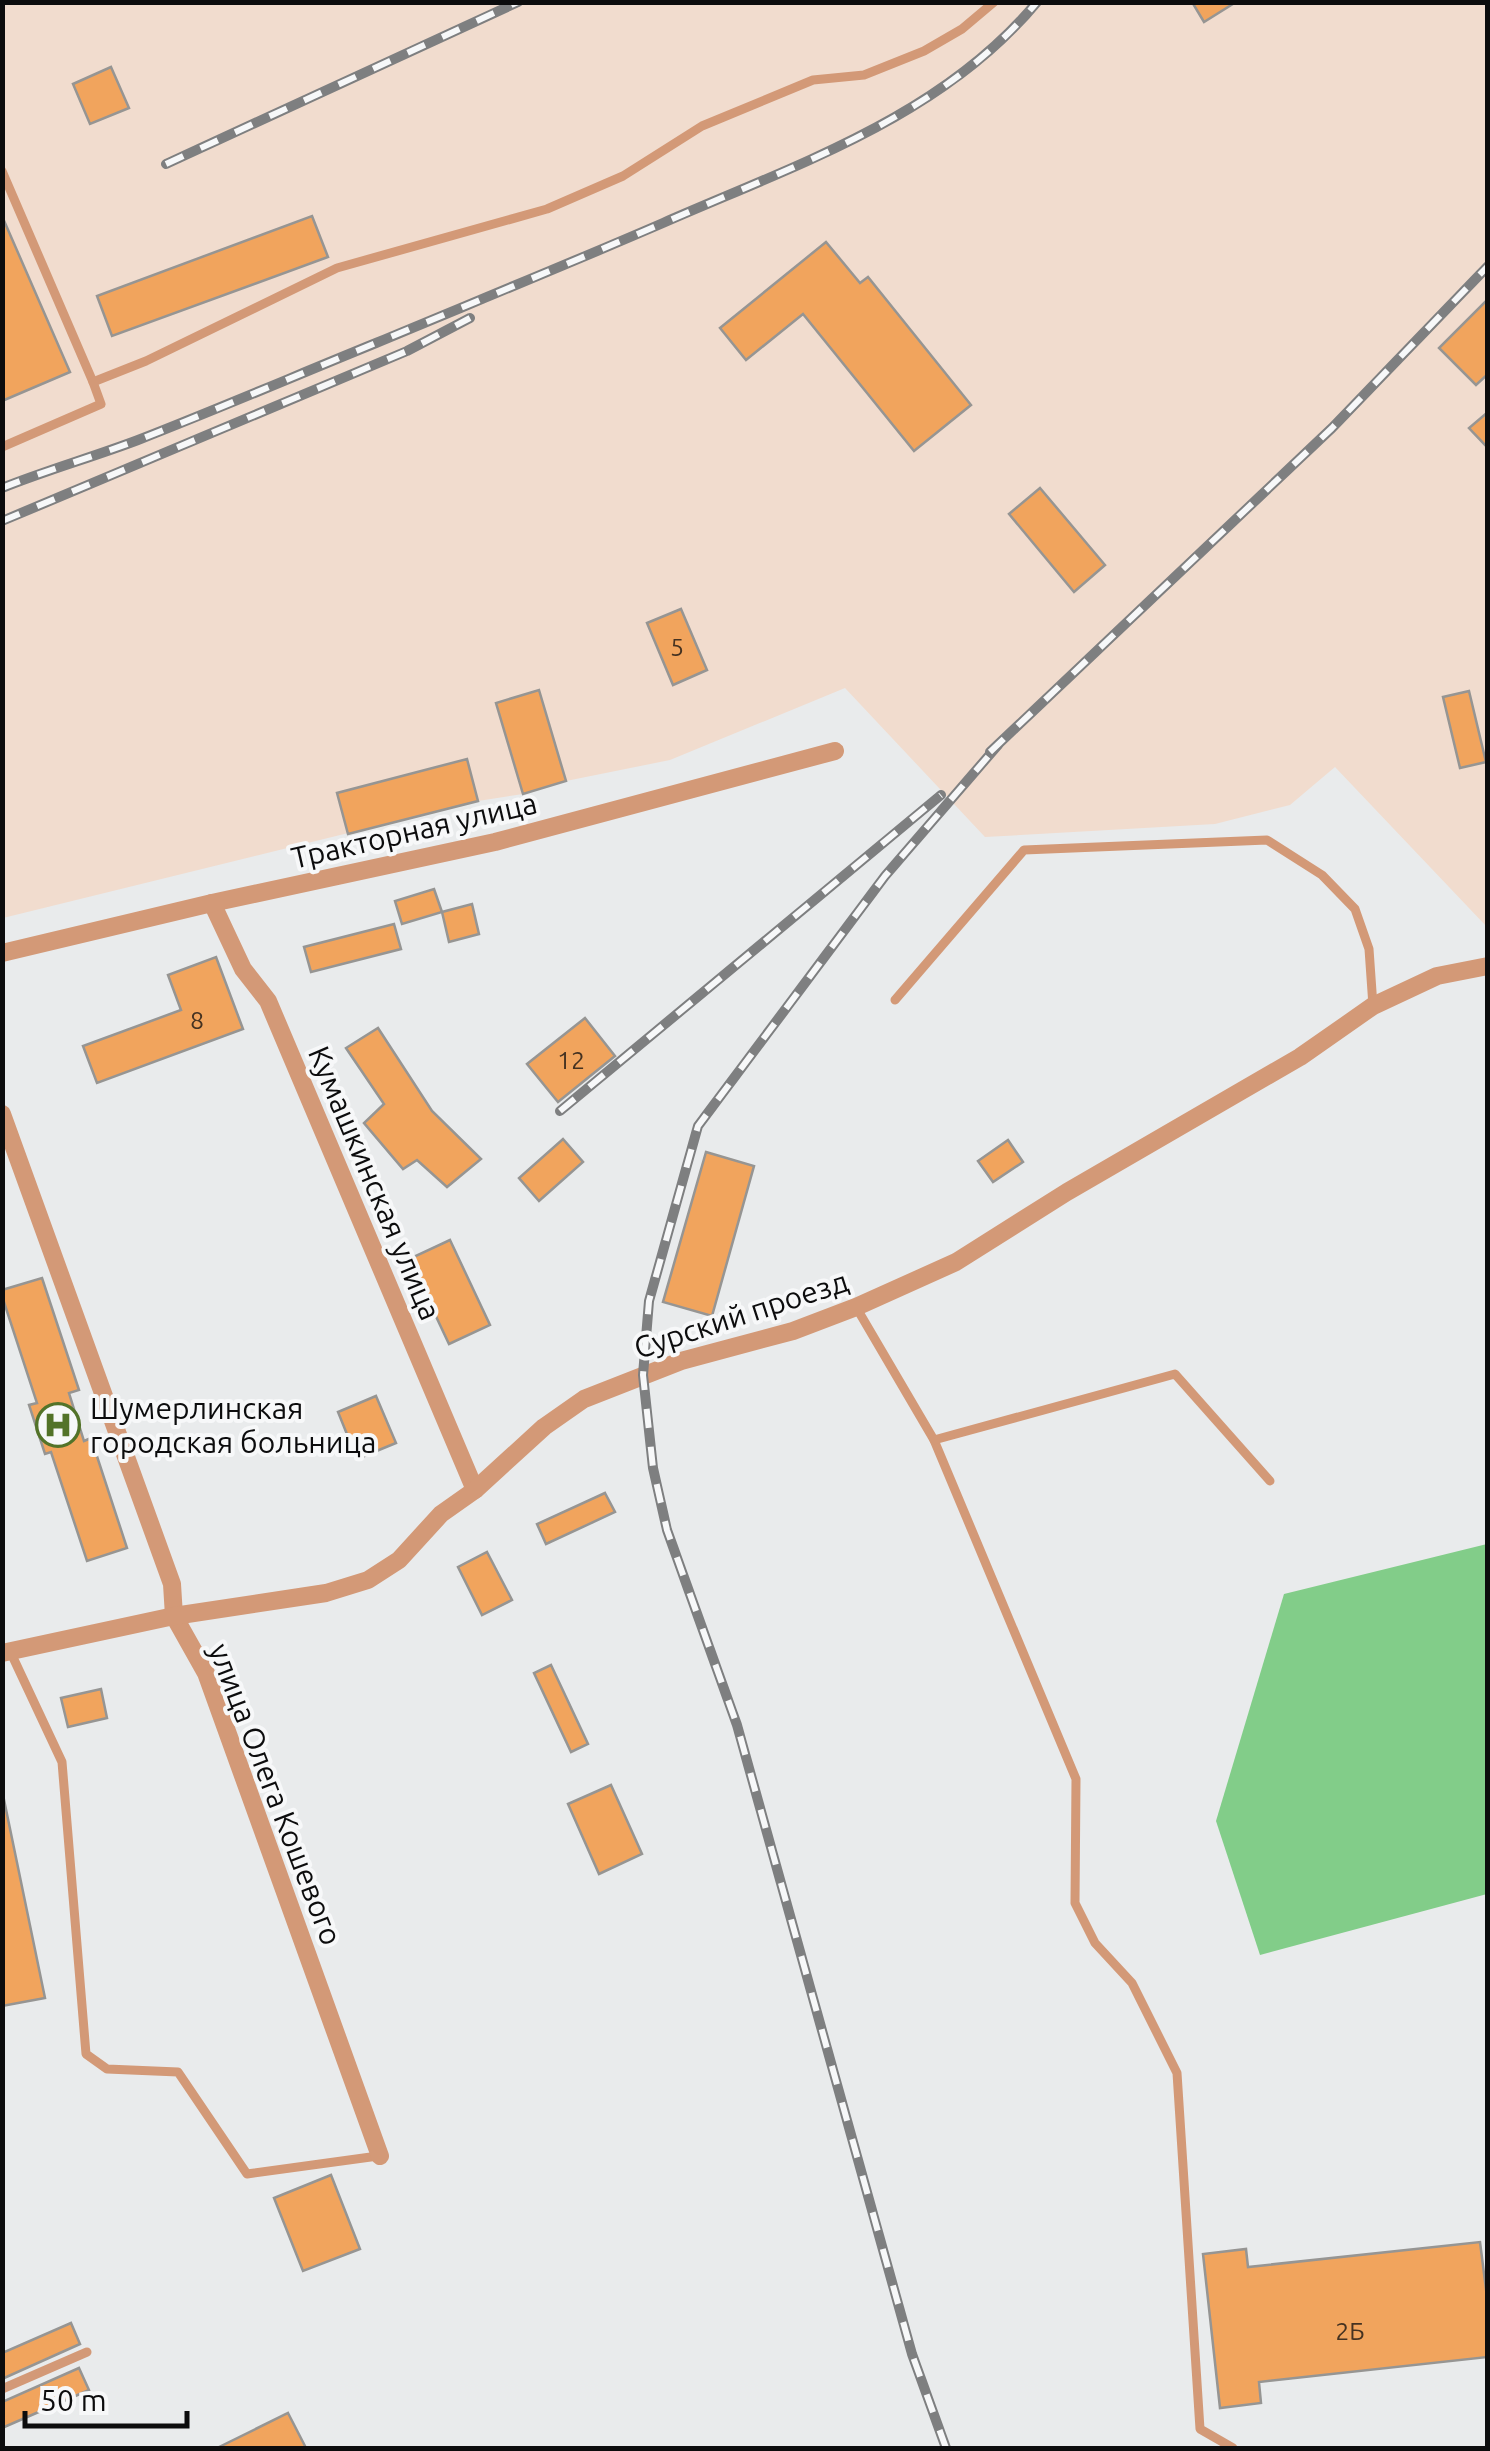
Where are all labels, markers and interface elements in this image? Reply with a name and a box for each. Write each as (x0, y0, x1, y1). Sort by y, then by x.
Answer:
house number: 5 (670, 633, 684, 661)
street label: Тракторная улица (288, 785, 540, 875)
house number: 8 (190, 1006, 204, 1034)
street label: Кумашкинская улица (302, 1041, 448, 1325)
house number: 12 (557, 1046, 585, 1074)
street label: Сурский проезд (630, 1263, 852, 1365)
place label: Шумерлинская городская больница (90, 1391, 376, 1459)
hospital icon: Шумерлинская городская больница (35, 1402, 81, 1448)
street label: улица Олега Кошевого (203, 1638, 349, 1950)
house number: 2Б (1335, 2317, 1365, 2345)
scale bar (25, 2366, 188, 2428)
text: 50 m (40, 2383, 107, 2417)

